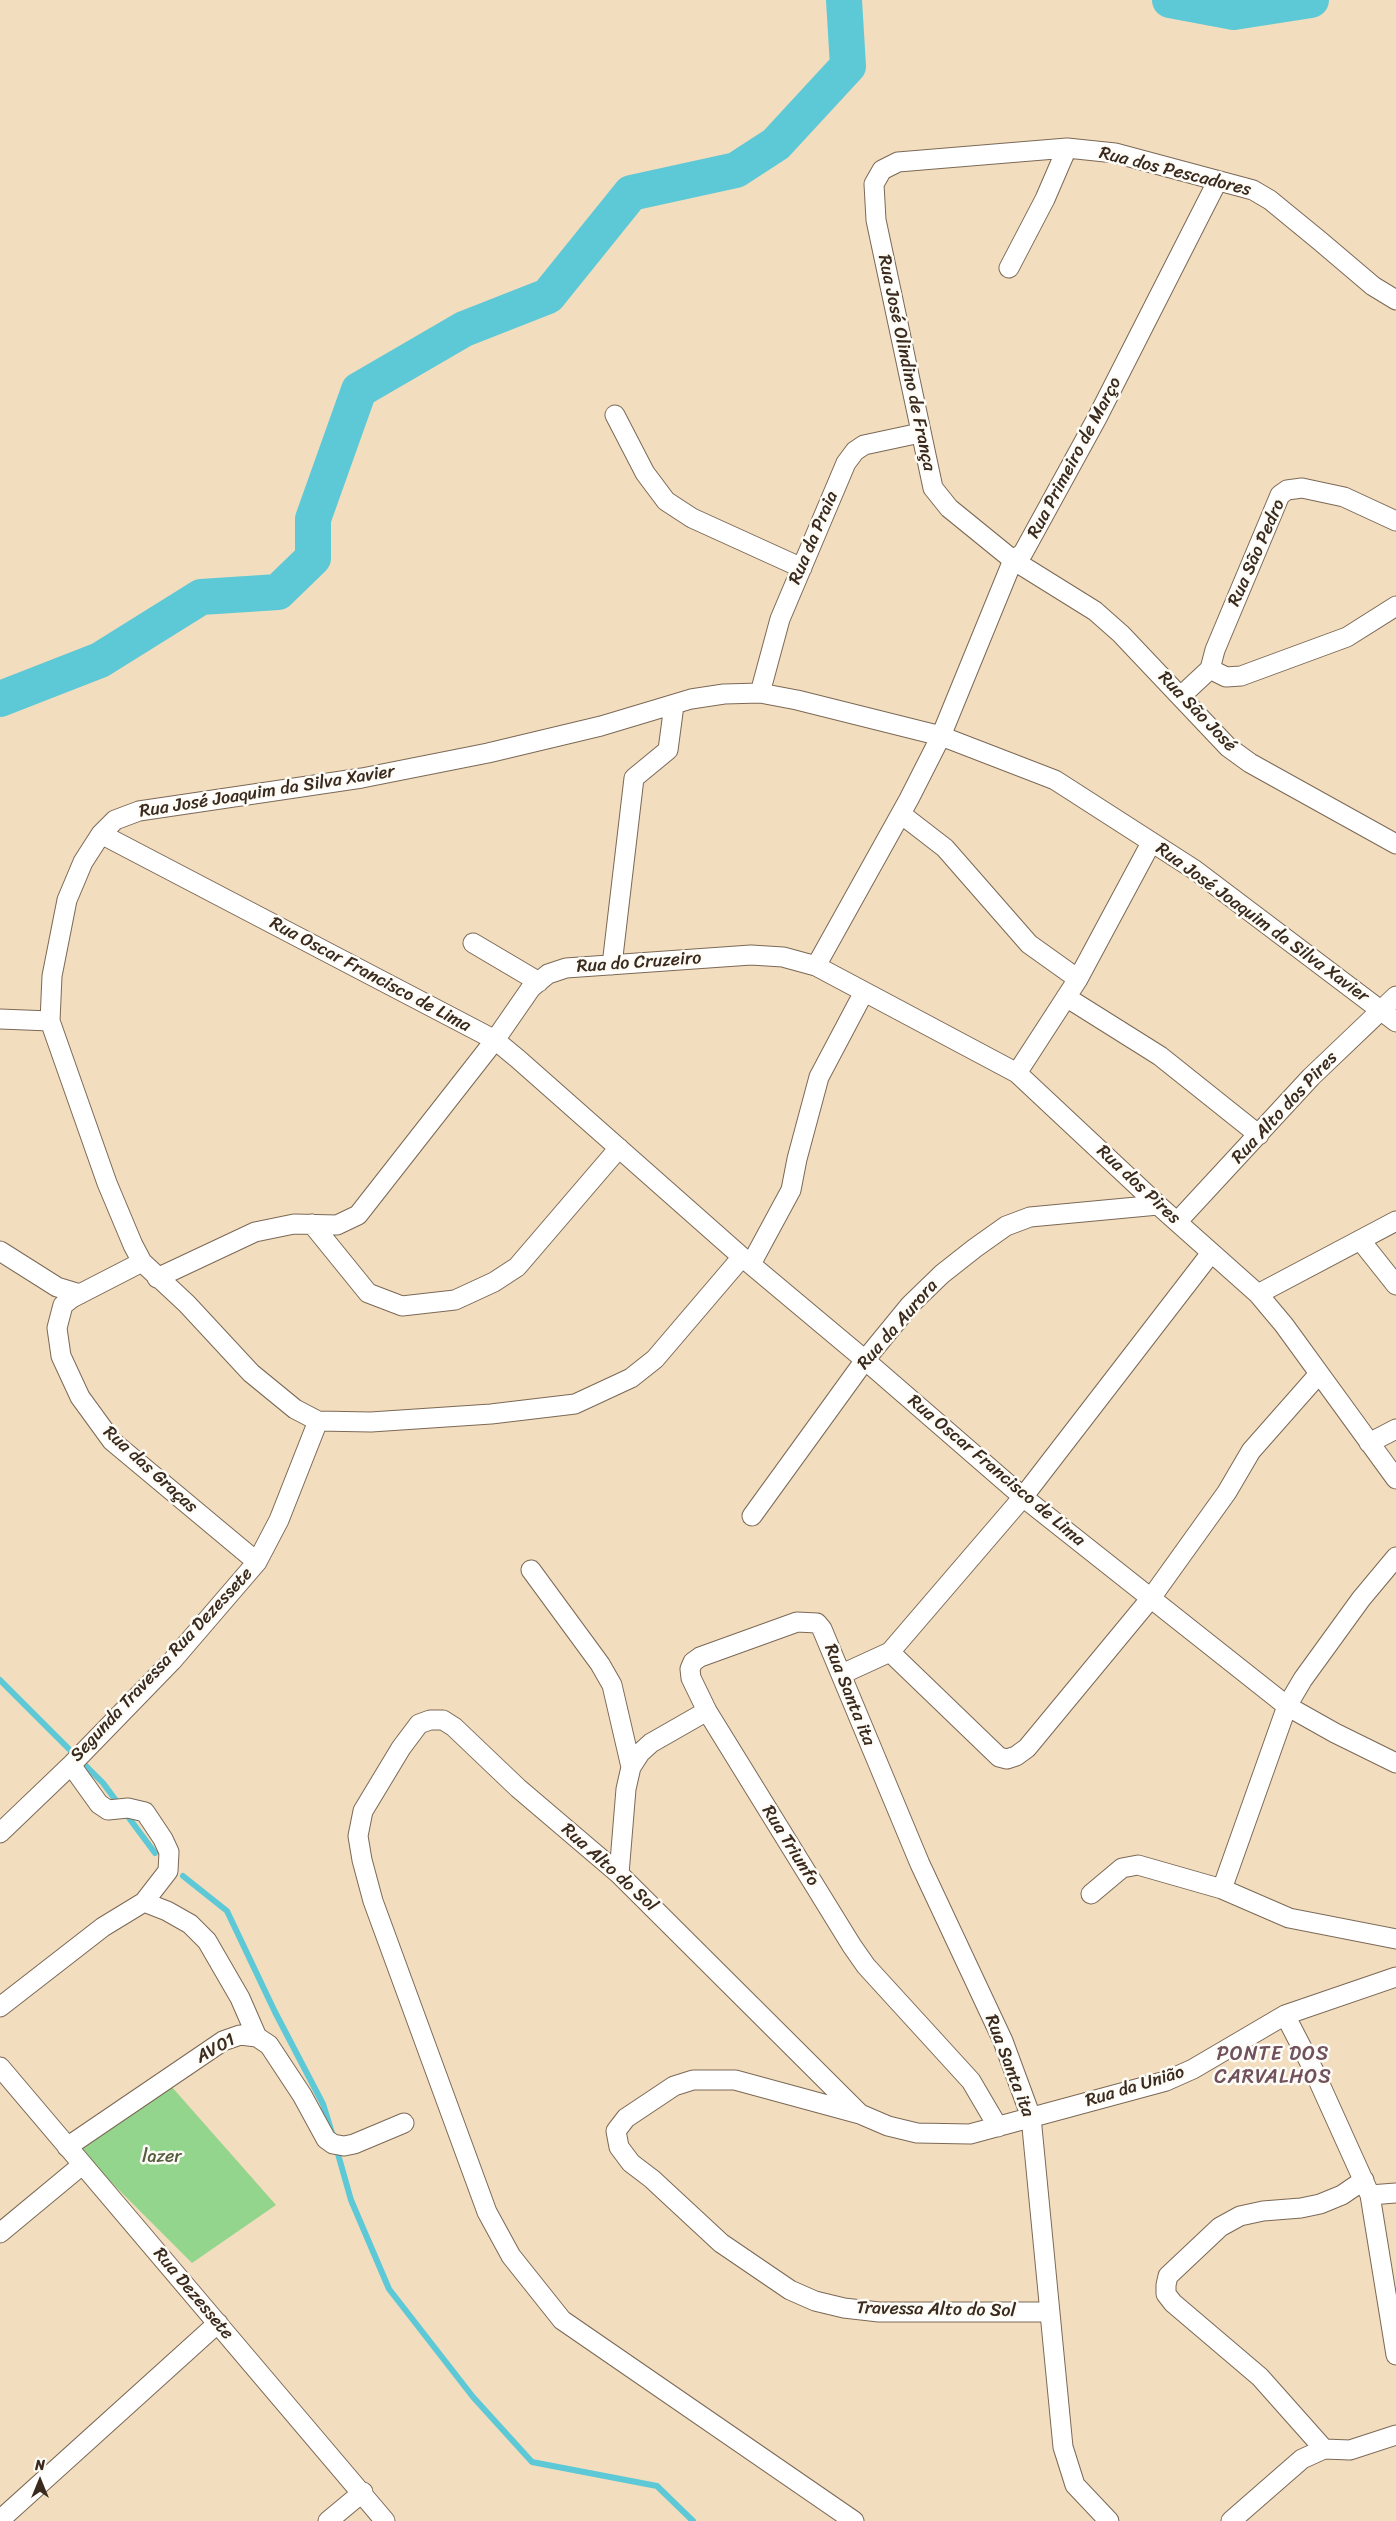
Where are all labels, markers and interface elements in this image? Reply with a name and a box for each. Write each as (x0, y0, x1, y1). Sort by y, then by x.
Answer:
street label: Rua dos Pescadores (1097, 143, 1253, 201)
street label: Rua José Olindino de França (872, 253, 940, 473)
street label: Rua Primeiro de Março (1023, 374, 1127, 542)
street label: Rua da Praia (785, 488, 843, 588)
street label: Rua São Pedro (1224, 496, 1290, 610)
street label: Rua São José (1153, 667, 1241, 757)
street label: Rua José Joaquim da Silva Xavier (138, 761, 396, 823)
street label: Rua José Joaquim da Silva Xavier (1151, 838, 1373, 1008)
street label: Rua Oscar Francisco de Lima (266, 913, 474, 1037)
street label: Rua do Cruzeiro (576, 948, 702, 978)
street label: Rua Alto dos Pires (1228, 1047, 1342, 1169)
street label: Rua dos Pires (1092, 1141, 1184, 1229)
street label: Rua da Aurora (853, 1276, 943, 1374)
street label: Rua Oscar Francisco de Lima (903, 1391, 1089, 1551)
street label: Rua das Graças (98, 1422, 202, 1518)
street label: Segunda Travessa Rua Dezessete (66, 1563, 258, 1767)
street label: Rua Santa ita (819, 1641, 879, 1749)
street label: Rua Triunfo (757, 1802, 823, 1890)
street label: Rua Alto do Sol (557, 1819, 661, 1917)
street label: Rua Santa ita (980, 2012, 1038, 2120)
street label: AV01 (193, 2029, 239, 2069)
district label: PONTE DOS CARVALHOS (1213, 2043, 1333, 2090)
street label: Rua da União (1083, 2062, 1187, 2112)
park label: lazer (142, 2146, 182, 2168)
street label: Rua Dezessete (148, 2244, 238, 2344)
street label: Travessa Alto do Sol (856, 2298, 1016, 2322)
text: N (35, 2453, 45, 2478)
north arrow (15, 2456, 65, 2506)

